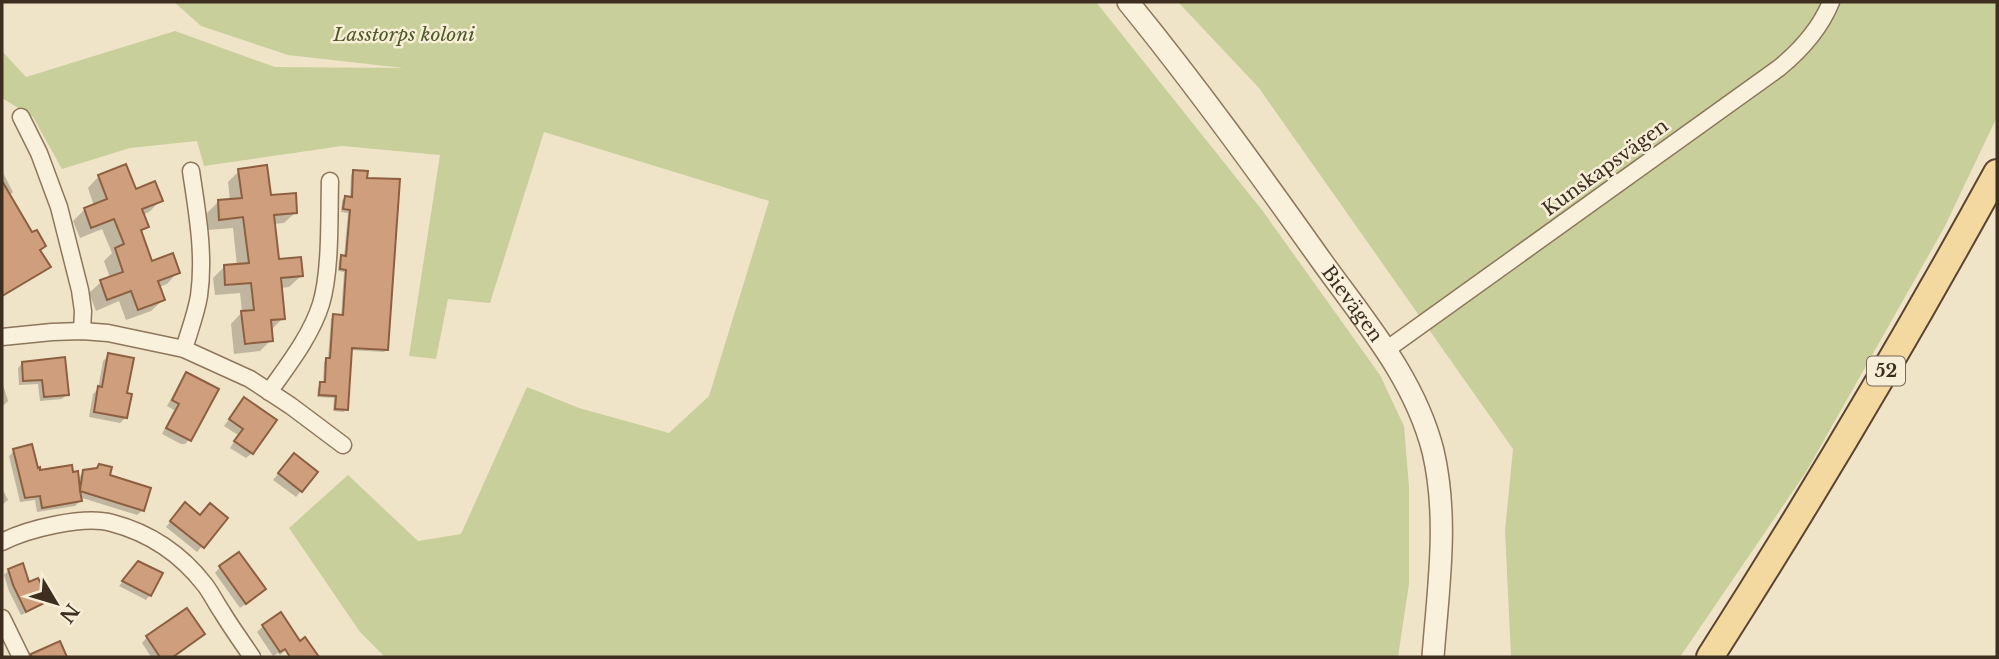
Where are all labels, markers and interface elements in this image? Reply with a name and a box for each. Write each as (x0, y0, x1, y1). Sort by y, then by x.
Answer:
park label: Lasstorps koloni (332, 23, 475, 46)
street label: Kunskapsvägen (1538, 114, 1673, 221)
street label: Bievägen (1317, 261, 1388, 346)
road number: 52 (1867, 356, 1905, 386)
north arrow (21, 568, 91, 638)
text: N (54, 599, 84, 627)

